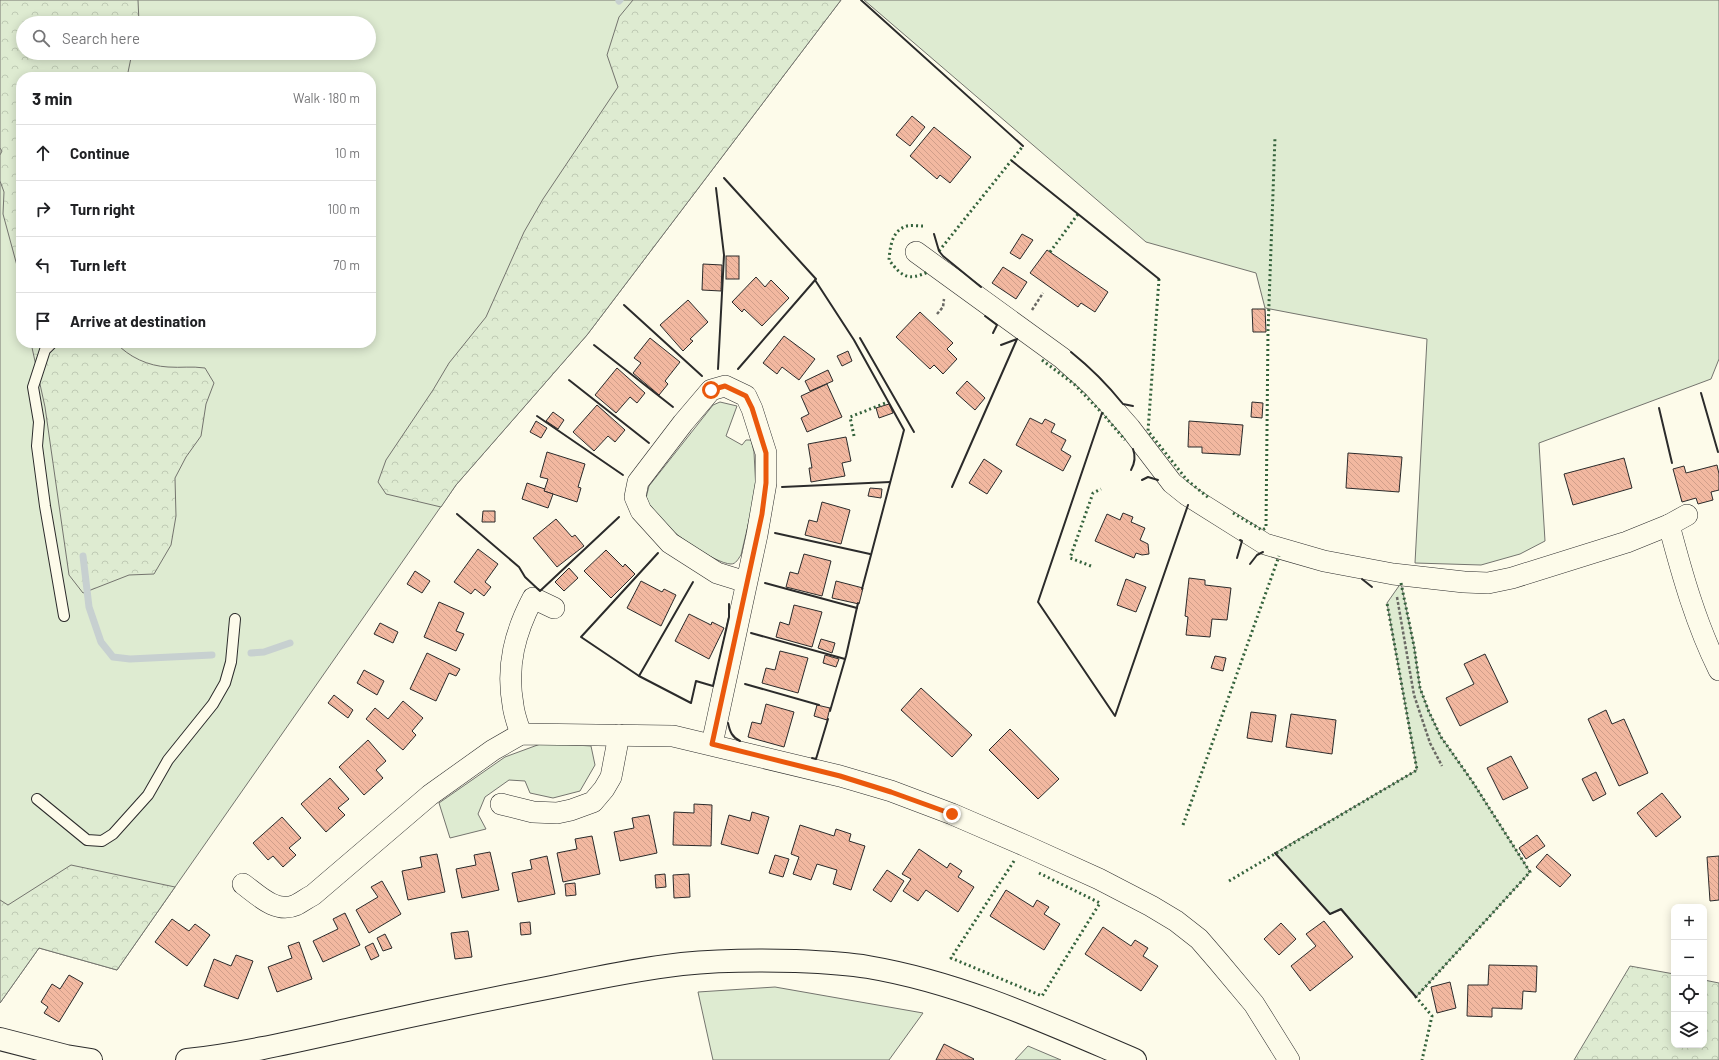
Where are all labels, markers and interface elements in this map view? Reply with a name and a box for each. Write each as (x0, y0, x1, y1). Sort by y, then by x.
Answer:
search box (16, 16, 376, 60)
icon: search (30, 27, 52, 49)
text: Search here (62, 29, 140, 47)
text: 3 min (32, 88, 72, 108)
text: Walk · 180 m (293, 90, 360, 106)
icon: ahead (32, 142, 54, 164)
text: Continue (70, 144, 130, 162)
text: 10 m (335, 145, 360, 161)
icon: right (32, 198, 54, 220)
text: Turn right (70, 200, 135, 218)
text: 100 m (327, 201, 360, 217)
icon: left (32, 254, 54, 276)
text: Turn left (70, 256, 126, 274)
text: 70 m (333, 257, 360, 273)
icon: arrive (32, 310, 54, 332)
text: Arrive at destination (70, 312, 206, 330)
route start (702, 381, 720, 399)
route end (943, 805, 961, 823)
map controls (1671, 904, 1707, 1048)
button: + (1671, 904, 1707, 940)
button: − (1671, 940, 1707, 976)
button: locate (1671, 976, 1707, 1012)
button: layers (1671, 1012, 1707, 1048)

